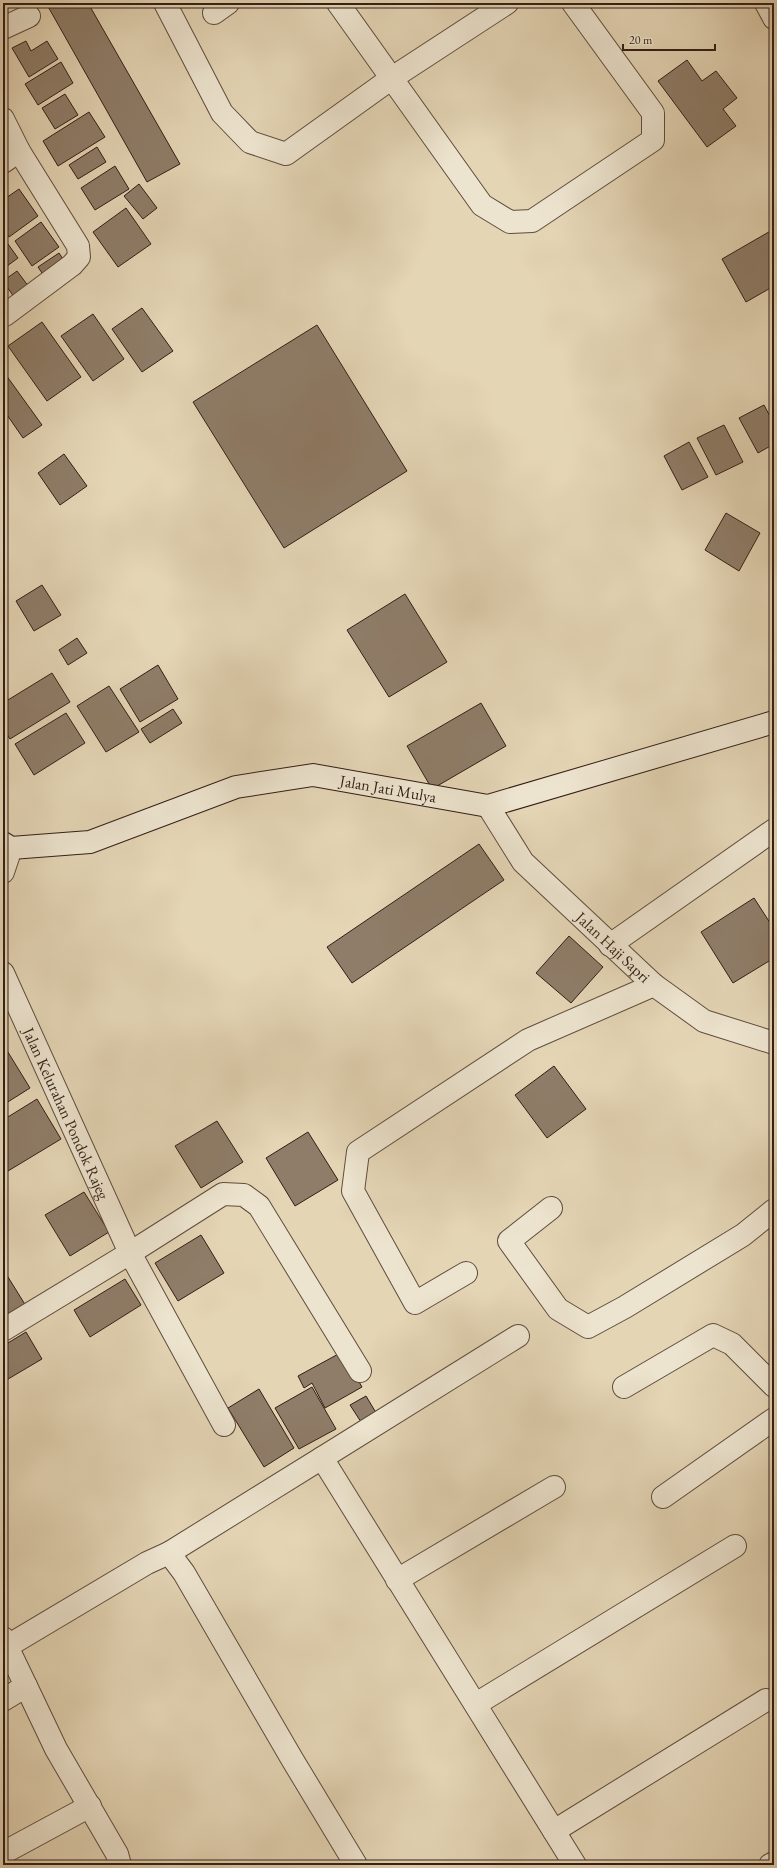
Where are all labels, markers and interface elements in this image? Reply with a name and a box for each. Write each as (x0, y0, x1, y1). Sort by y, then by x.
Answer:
scale bar (623, 26, 715, 52)
text: 20 m (629, 32, 653, 48)
street label: Jalan Jati Mulya (336, 769, 439, 807)
street label: Jalan Haji Sapri (570, 905, 655, 987)
street label: Jalan Kelurahan Pondok Rajeg (18, 1022, 115, 1204)

